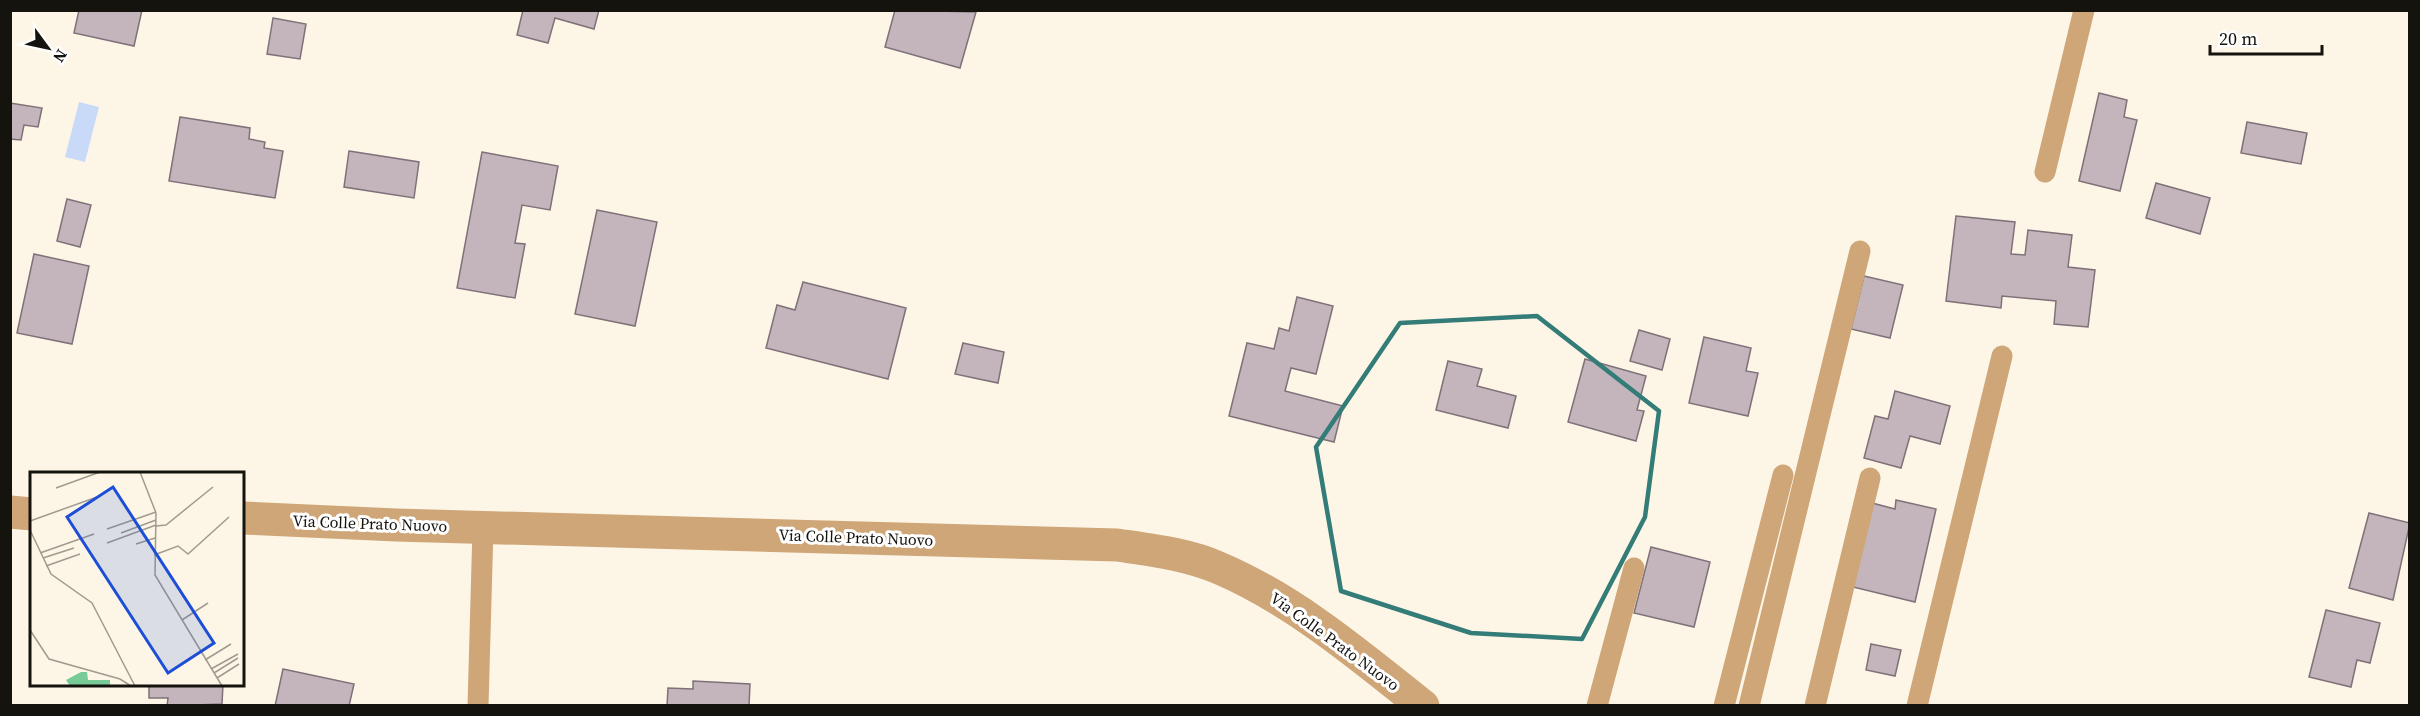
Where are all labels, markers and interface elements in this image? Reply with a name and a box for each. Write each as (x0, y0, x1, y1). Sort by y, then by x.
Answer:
north arrow (18, 18, 78, 78)
scale bar (2210, 18, 2322, 56)
text: 20 m (2219, 26, 2257, 51)
text: N (48, 45, 73, 67)
inset map (30, 472, 244, 686)
street label: Via Colle Prato Nuovo (292, 509, 448, 537)
street label: Via Colle Prato Nuovo (778, 523, 934, 551)
street label: Via Colle Prato Nuovo (1266, 587, 1404, 695)

